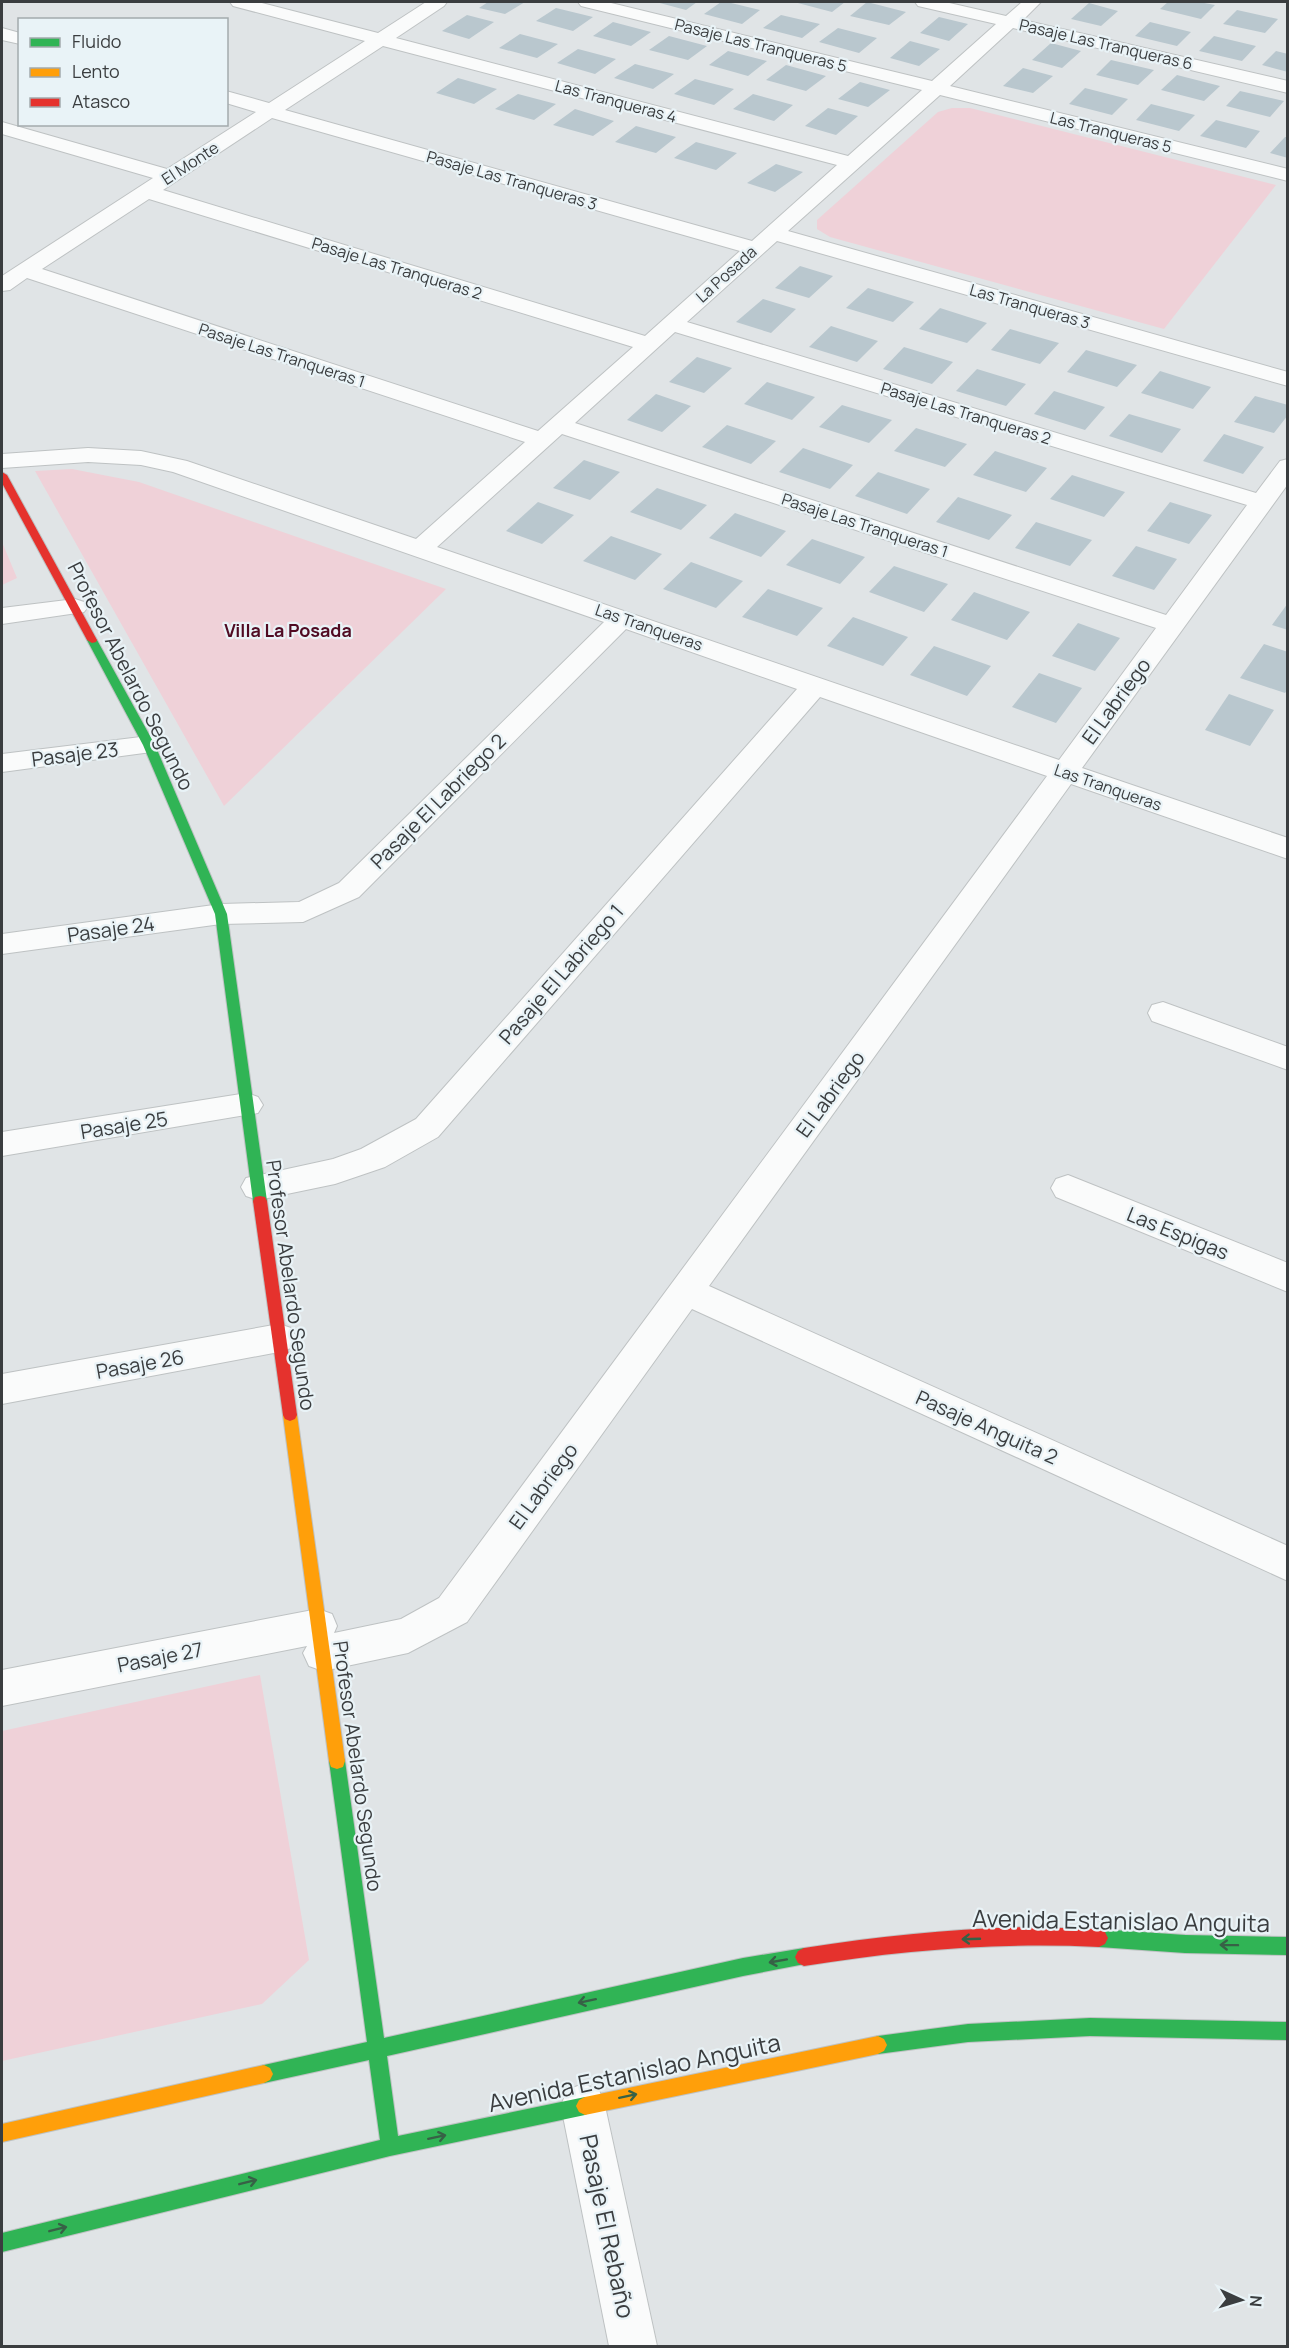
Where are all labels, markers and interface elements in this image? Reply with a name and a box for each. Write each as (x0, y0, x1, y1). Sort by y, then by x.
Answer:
street label: Pasaje Las Tranqueras 5 (673, 13, 849, 77)
street label: Pasaje Las Tranqueras 6 (1017, 13, 1195, 75)
legend (18, 18, 228, 126)
text: Fluido (72, 29, 121, 53)
text: Lento (72, 59, 120, 83)
street label: Las Tranqueras 4 (553, 74, 679, 128)
text: Atasco (72, 89, 130, 113)
street label: Las Tranqueras 5 (1048, 106, 1174, 158)
street label: El Monte (157, 136, 223, 190)
street label: Pasaje Las Tranqueras 3 (424, 145, 600, 215)
street label: Pasaje Las Tranqueras 2 (309, 232, 485, 304)
street label: La Posada (691, 241, 761, 307)
street label: Las Tranqueras 3 (967, 278, 1093, 334)
street label: Pasaje Las Tranqueras 1 (196, 318, 368, 392)
street label: Pasaje Las Tranqueras 2 (878, 377, 1054, 449)
street label: Pasaje Las Tranqueras 1 (779, 488, 951, 562)
street label: Profesor Abelardo Segundo (62, 557, 200, 795)
street label: Las Tranqueras (592, 598, 706, 656)
district label: Villa La Posada (224, 618, 352, 642)
street label: El Labriego (1076, 652, 1157, 750)
street label: Pasaje El Labriego 2 (364, 727, 512, 875)
street label: Pasaje 23 (30, 735, 120, 773)
street label: Las Tranqueras (1051, 758, 1165, 816)
street label: Pasaje El Labriego 1 (493, 898, 629, 1050)
street label: Pasaje 24 (66, 910, 156, 948)
street label: El Labriego (790, 1045, 871, 1143)
street label: Pasaje 25 (78, 1105, 170, 1145)
street label: Profesor Abelardo Segundo (260, 1158, 322, 1412)
street label: Las Espigas (1123, 1200, 1233, 1266)
street label: Pasaje 26 (94, 1343, 186, 1385)
street label: Pasaje Anguita 2 (912, 1384, 1062, 1470)
street label: El Labriego (503, 1437, 584, 1535)
street label: Pasaje 27 (115, 1635, 205, 1679)
street label: Profesor Abelardo Segundo (327, 1639, 389, 1893)
street label: Avenida Estanislao Anguita (972, 1901, 1270, 1939)
one-way arrow (962, 1933, 982, 1945)
one-way arrow (1220, 1939, 1240, 1950)
one-way arrow (768, 1956, 788, 1967)
one-way arrow (578, 1996, 597, 2008)
street label: Avenida Estanislao Anguita (485, 2025, 783, 2119)
one-way arrow (618, 2090, 637, 2101)
one-way arrow (427, 2131, 447, 2142)
street label: Pasaje El Rebaño (572, 2131, 644, 2321)
one-way arrow (238, 2176, 257, 2188)
one-way arrow (48, 2222, 67, 2234)
north arrow (1211, 2270, 1271, 2330)
text: N (1245, 2295, 1267, 2308)

